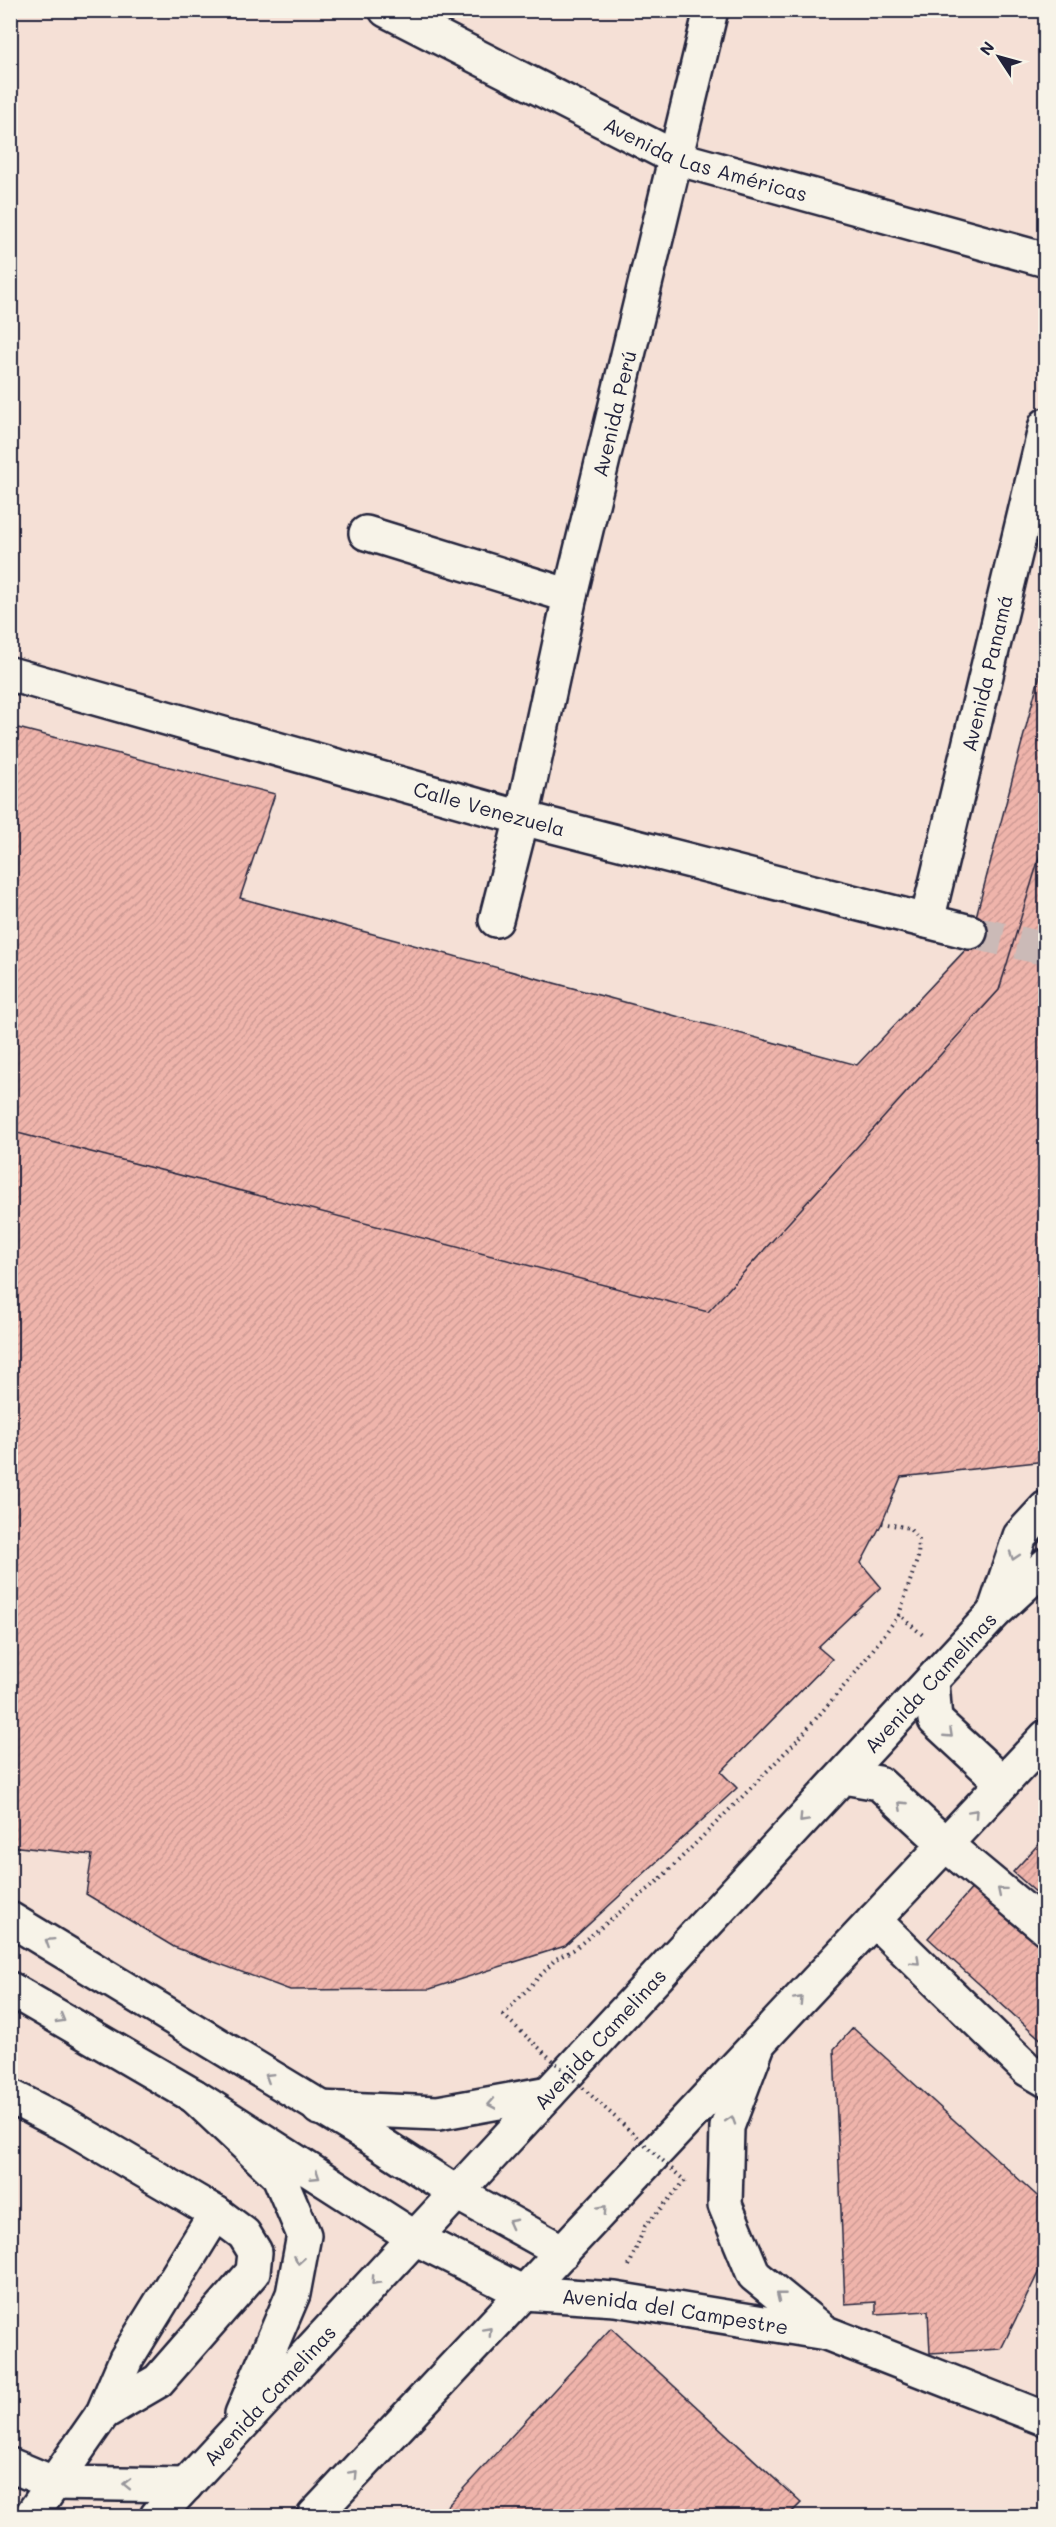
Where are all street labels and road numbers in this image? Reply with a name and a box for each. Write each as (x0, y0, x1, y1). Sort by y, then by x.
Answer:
street label: Avenida Las Américas (600, 110, 811, 207)
street label: Avenida Perú (586, 348, 642, 479)
street label: Avenida Panamá (955, 592, 1018, 754)
street label: Calle Venezuela (411, 775, 568, 842)
street label: Avenida Camelinas (858, 1606, 1002, 1758)
street label: Avenida Camelinas (528, 1963, 671, 2115)
street label: Avenida del Campestre (561, 2283, 790, 2340)
street label: Avenida Camelinas (197, 2319, 341, 2471)

